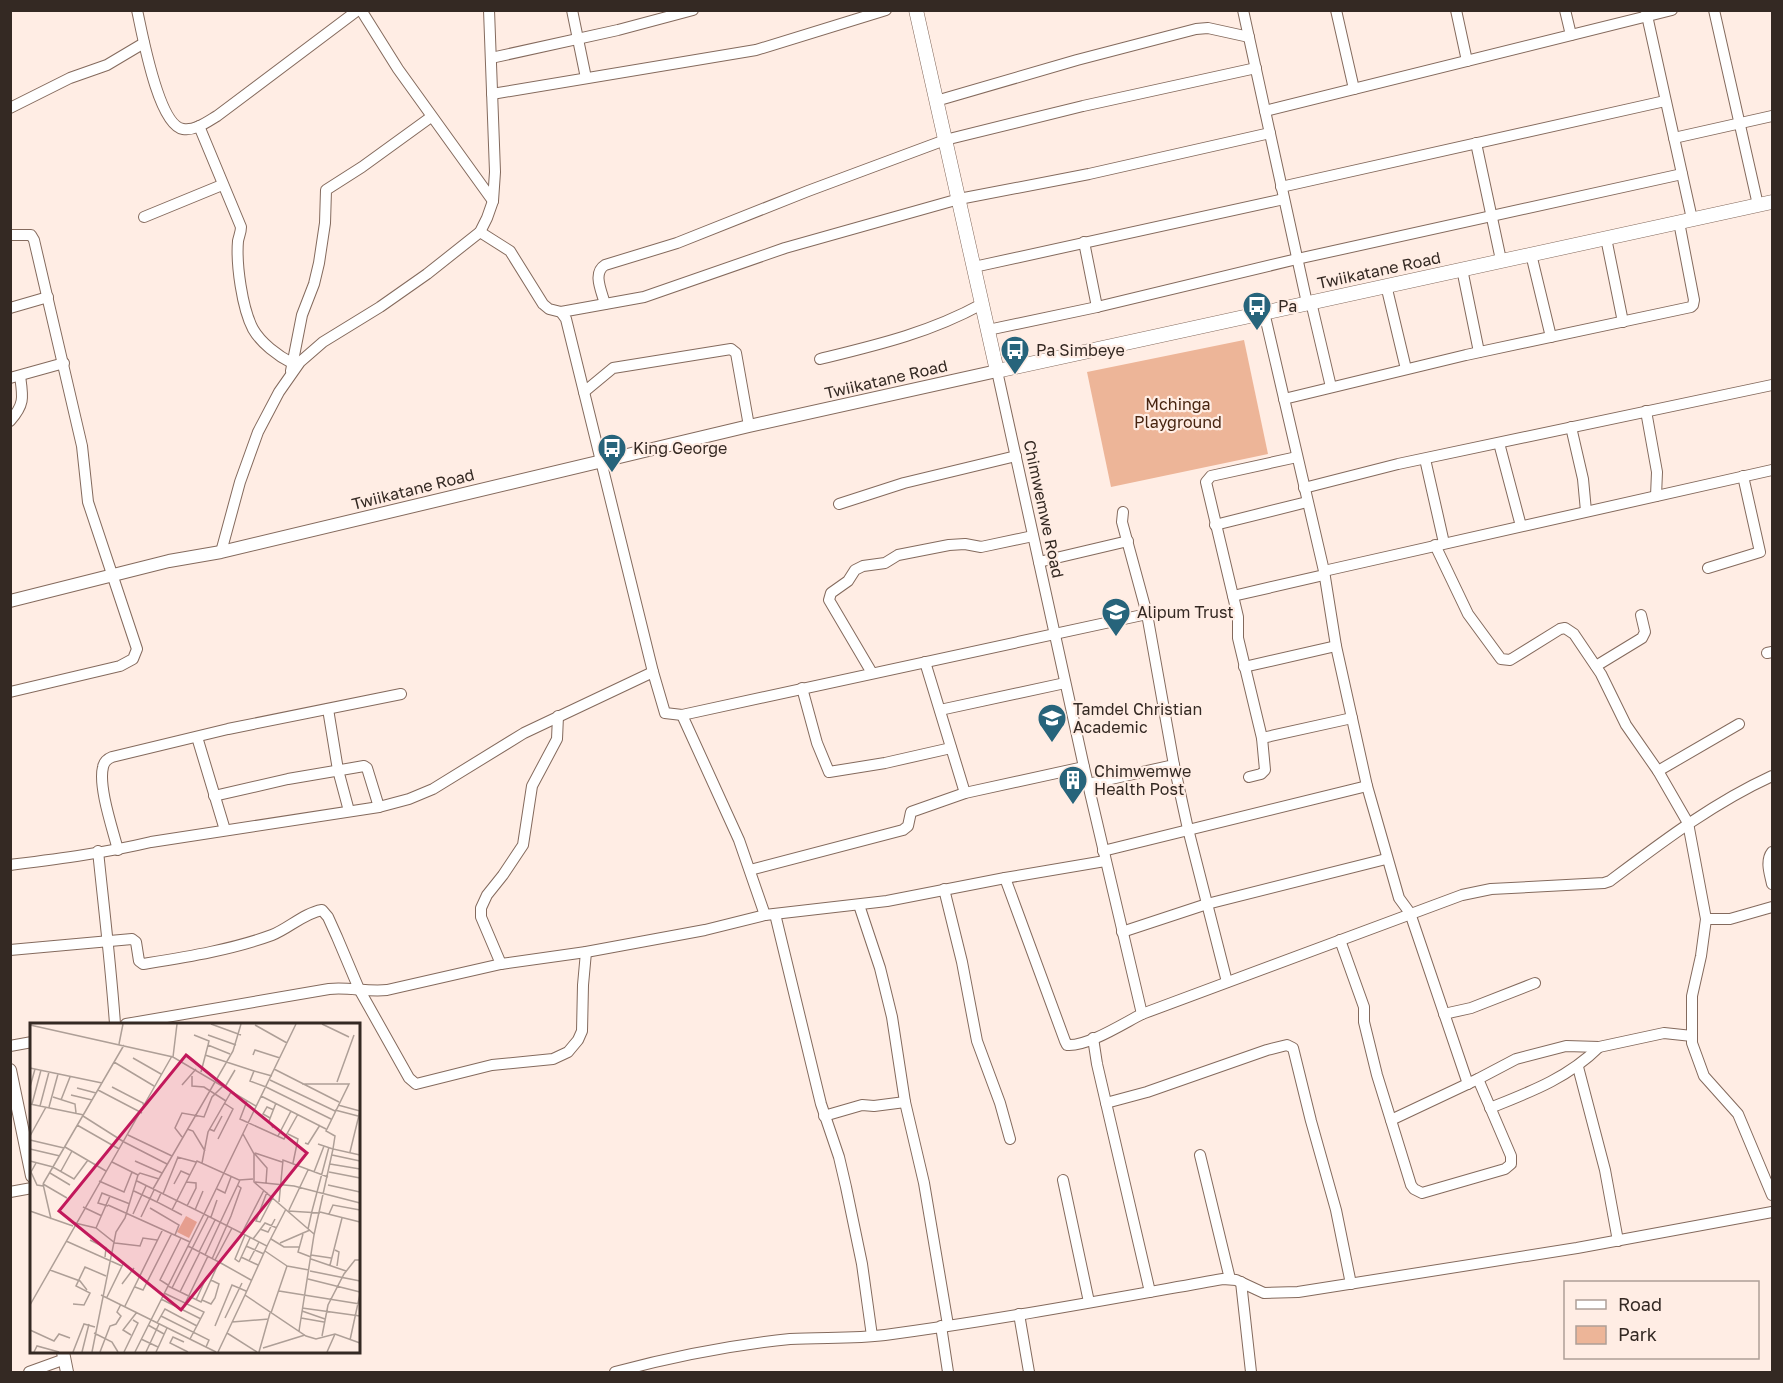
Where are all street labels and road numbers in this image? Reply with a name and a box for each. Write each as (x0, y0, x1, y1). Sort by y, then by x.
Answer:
street label: Twiikatane Road (1316, 247, 1442, 293)
street label: Twiikatane Road (823, 355, 949, 403)
street label: Chimwemwe Road (1020, 438, 1068, 580)
street label: Twiikatane Road (350, 464, 476, 514)

